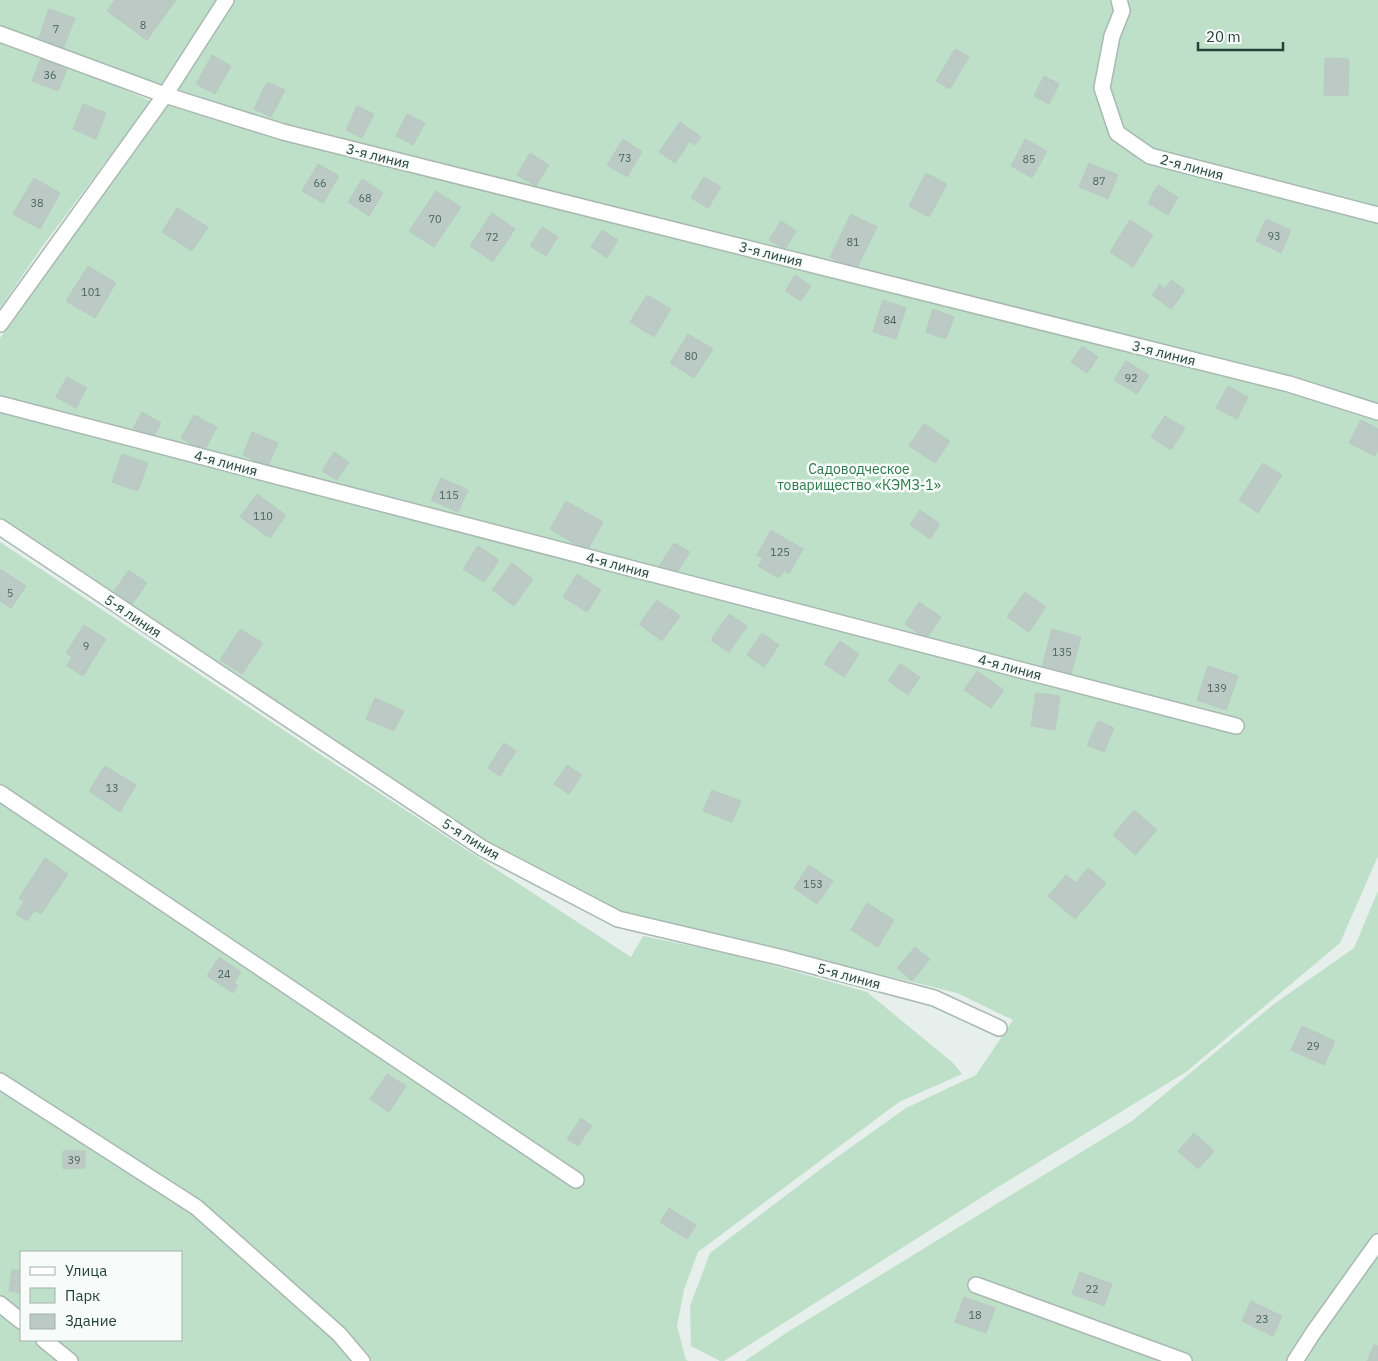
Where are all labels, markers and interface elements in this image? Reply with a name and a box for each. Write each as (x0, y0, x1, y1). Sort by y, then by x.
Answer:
house number: 8 (140, 18, 146, 32)
scale bar (1198, 20, 1283, 52)
house number: 7 (53, 22, 59, 36)
text: 20 m (1206, 27, 1241, 46)
house number: 36 (43, 68, 57, 82)
street label: 3-я линия (344, 139, 412, 173)
street label: 2-я линия (1158, 150, 1226, 184)
house number: 73 (618, 151, 632, 165)
house number: 85 (1022, 152, 1036, 166)
house number: 87 (1092, 174, 1106, 188)
house number: 66 (313, 176, 327, 190)
house number: 68 (358, 191, 372, 205)
house number: 38 (30, 196, 44, 210)
house number: 70 (428, 212, 442, 226)
house number: 93 (1267, 229, 1281, 243)
house number: 72 (485, 230, 499, 244)
house number: 81 (846, 235, 860, 249)
street label: 3-я линия (737, 237, 805, 271)
house number: 101 (81, 285, 101, 299)
house number: 84 (883, 313, 897, 327)
street label: 3-я линия (1130, 336, 1198, 370)
house number: 80 (684, 349, 698, 363)
house number: 92 (1124, 371, 1138, 385)
street label: 4-я линия (192, 446, 260, 480)
park label: Садоводческое товарищество «КЭМЗ-1» (777, 460, 941, 494)
house number: 115 (439, 488, 459, 502)
house number: 110 (253, 509, 273, 523)
house number: 125 (770, 545, 790, 559)
street label: 4-я линия (584, 548, 652, 582)
house number: 5 (7, 586, 13, 600)
street label: 5-я линия (101, 590, 165, 642)
house number: 9 (83, 639, 89, 653)
house number: 135 (1052, 645, 1072, 659)
street label: 4-я линия (976, 650, 1044, 684)
house number: 139 (1207, 681, 1227, 695)
house number: 13 (105, 781, 119, 795)
street label: 5-я линия (439, 814, 503, 864)
house number: 153 (803, 877, 823, 891)
street label: 5-я линия (815, 959, 883, 993)
house number: 24 (217, 967, 231, 981)
house number: 29 (1306, 1039, 1320, 1053)
house number: 39 (67, 1153, 81, 1167)
legend (20, 1251, 182, 1341)
text: Улица (65, 1261, 107, 1280)
house number: 22 (1085, 1282, 1099, 1296)
text: Парк (65, 1286, 100, 1305)
house number: 18 (968, 1308, 982, 1322)
text: Здание (65, 1311, 117, 1330)
house number: 23 (1255, 1312, 1269, 1326)

